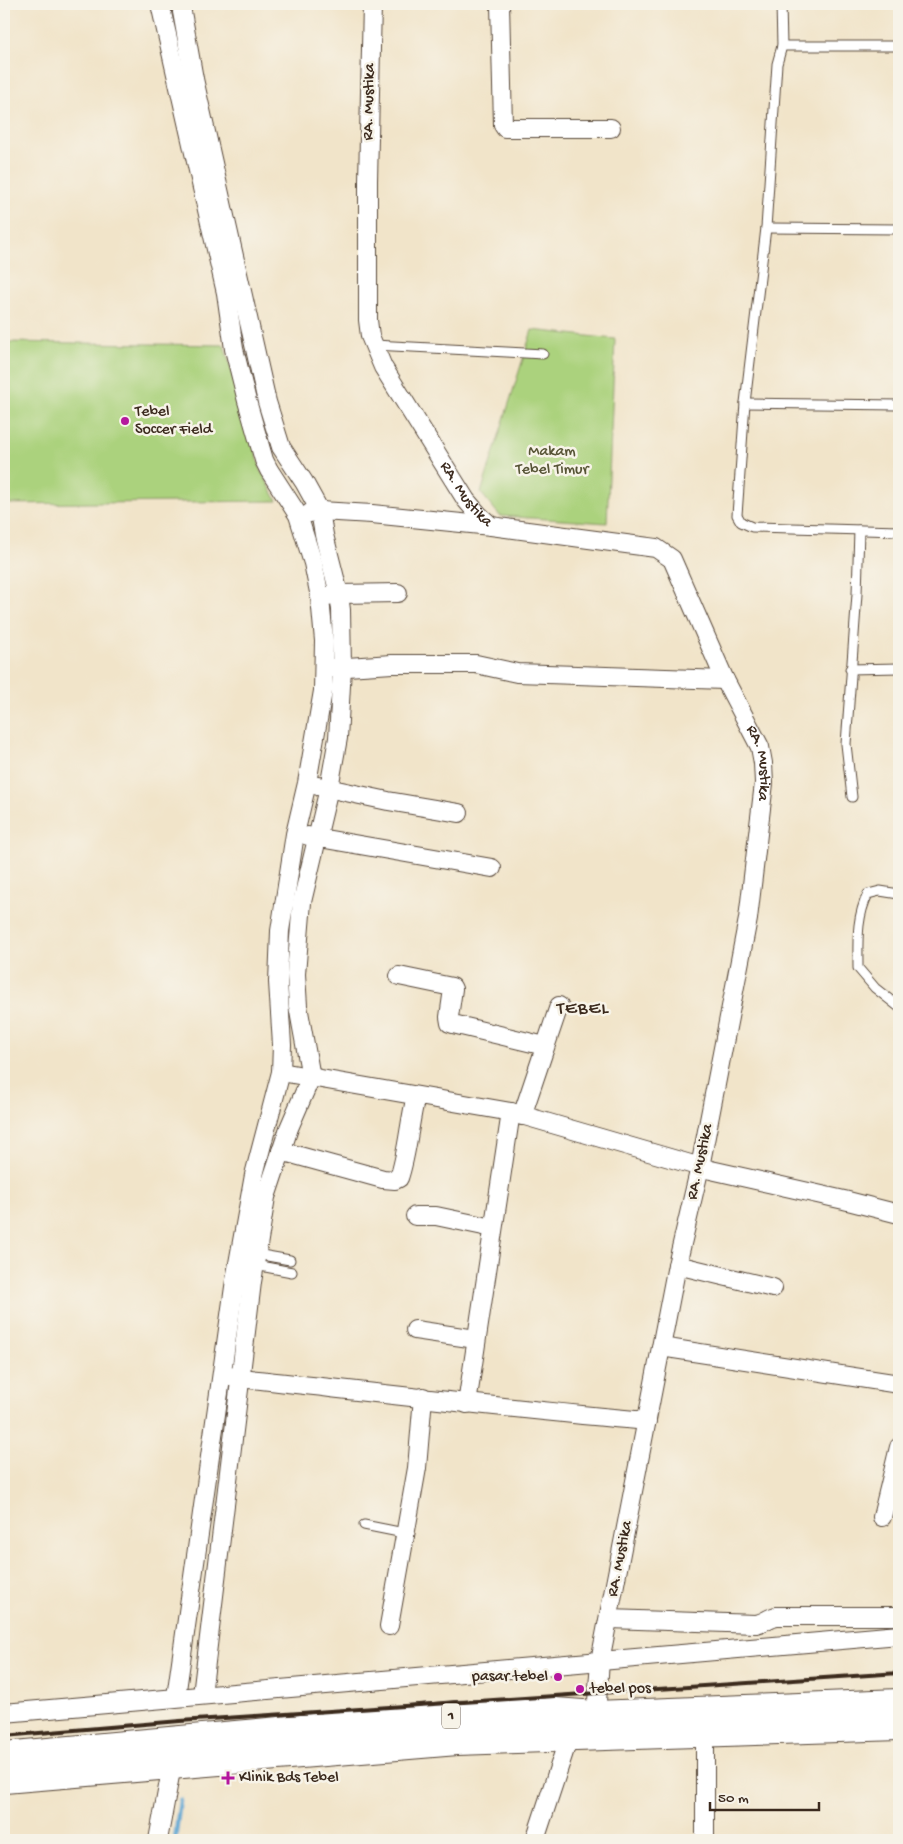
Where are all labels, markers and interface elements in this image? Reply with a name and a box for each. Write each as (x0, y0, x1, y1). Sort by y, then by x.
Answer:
street label: RA. Mustika (360, 62, 380, 141)
place label: Tebel Soccer Field (134, 403, 214, 440)
marker: Tebel Soccer Field (119, 415, 131, 427)
park label: Makam Tebel Timur (515, 443, 590, 480)
street label: RA. Mustika (435, 458, 497, 532)
street label: RA. Mustika (741, 722, 774, 803)
district label: TEBEL (556, 998, 609, 1021)
street label: RA. Mustika (684, 1121, 719, 1202)
street label: RA. Mustika (604, 1518, 638, 1599)
place label: pasar tebel (471, 1668, 548, 1687)
marker: pasar tebel (552, 1671, 564, 1683)
place label: tebel pos (589, 1680, 652, 1699)
marker: tebel pos (574, 1683, 586, 1695)
road number: 1 (442, 1704, 460, 1728)
place label: Klinik Bds Tebel (239, 1769, 339, 1788)
marker: Klinik Bds Tebel (221, 1771, 235, 1785)
scale bar (710, 1779, 819, 1811)
text: 50 m (718, 1790, 749, 1808)

